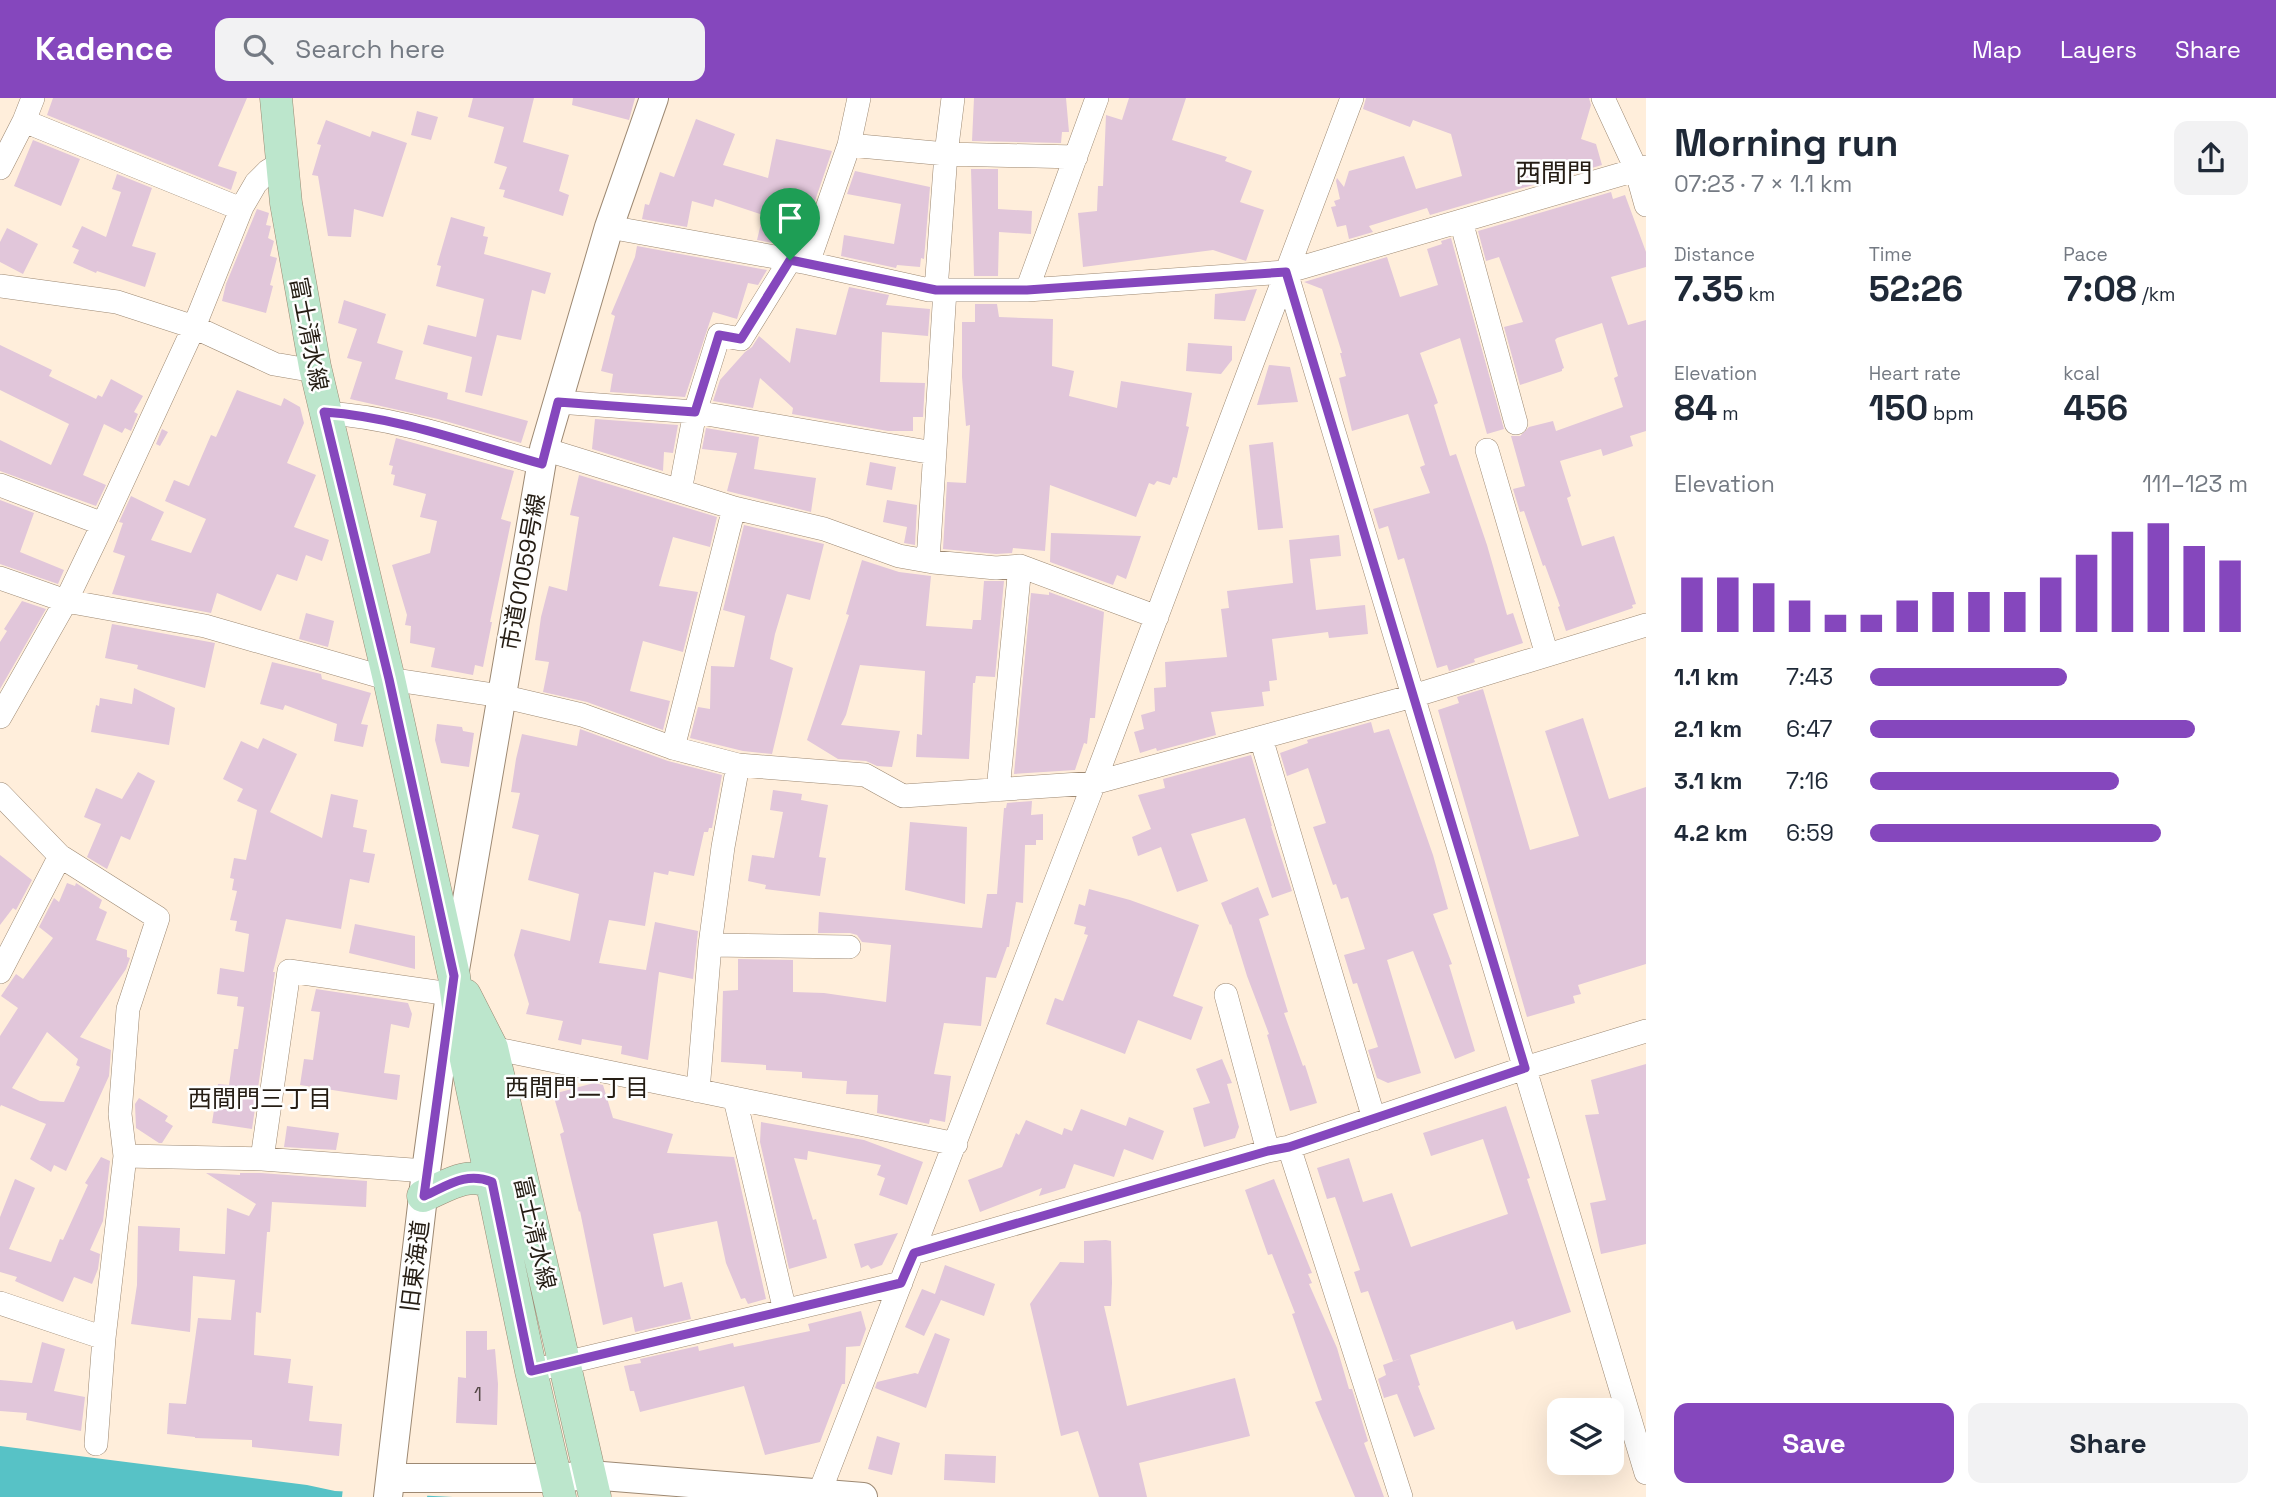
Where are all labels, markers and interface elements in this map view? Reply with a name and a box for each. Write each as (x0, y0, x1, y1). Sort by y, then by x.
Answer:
search box (215, 18, 705, 81)
text: Kadence (35, 28, 173, 70)
icon: search (239, 30, 277, 68)
text: Search here (295, 32, 445, 66)
text: Map (1972, 34, 2022, 65)
text: Layers (2060, 34, 2137, 65)
text: Share (2175, 34, 2241, 65)
text: Morning run (1674, 119, 1899, 167)
button: share (2174, 121, 2248, 195)
district label: 西間門 (1515, 156, 1593, 190)
text: 07:23 · 7 × 1.1 km (1674, 169, 1852, 199)
pin (760, 188, 820, 260)
icon: arrive (771, 199, 809, 237)
text: Distance (1674, 242, 1755, 267)
text: Time (1869, 242, 1912, 267)
text: Pace (2063, 242, 2108, 267)
text: 7.35 (1674, 267, 1744, 311)
text: 52:26 (1869, 267, 1963, 311)
text: 7:08 (2063, 267, 2137, 311)
street label: 富士清水線 (283, 275, 335, 393)
text: km (1744, 282, 1775, 307)
text: /km (2137, 282, 2175, 307)
text: Elevation (1674, 361, 1757, 386)
text: Heart rate (1869, 361, 1961, 386)
text: kcal (2063, 361, 2100, 386)
text: 84 (1674, 386, 1717, 430)
text: 150 (1869, 386, 1928, 430)
text: 456 (2063, 386, 2128, 430)
text: m (1717, 401, 1739, 426)
text: bpm (1928, 401, 1974, 426)
text: Elevation (1674, 469, 1775, 499)
text: 111–123 m (2142, 469, 2248, 499)
street label: 市道01059号線 (494, 491, 552, 653)
text: 1.1 km (1674, 662, 1739, 692)
text: 7:43 (1786, 662, 1833, 692)
text: 2.1 km (1674, 714, 1742, 744)
text: 6:47 (1786, 714, 1833, 744)
text: 3.1 km (1674, 766, 1743, 796)
text: 7:16 (1786, 766, 1828, 796)
text: 4.2 km (1674, 818, 1748, 848)
text: 6:59 (1786, 818, 1834, 848)
district label: 西間門二丁目 (505, 1072, 649, 1103)
district label: 西間門三丁目 (188, 1083, 332, 1114)
street label: 富士清水線 (507, 1174, 563, 1292)
street label: 旧東海道 (395, 1219, 435, 1313)
house number: 1 (474, 1382, 482, 1407)
map controls (1547, 1398, 1624, 1475)
button: layers (1547, 1398, 1624, 1475)
button: Save (1674, 1403, 1954, 1483)
button: Share (1968, 1403, 2248, 1483)

